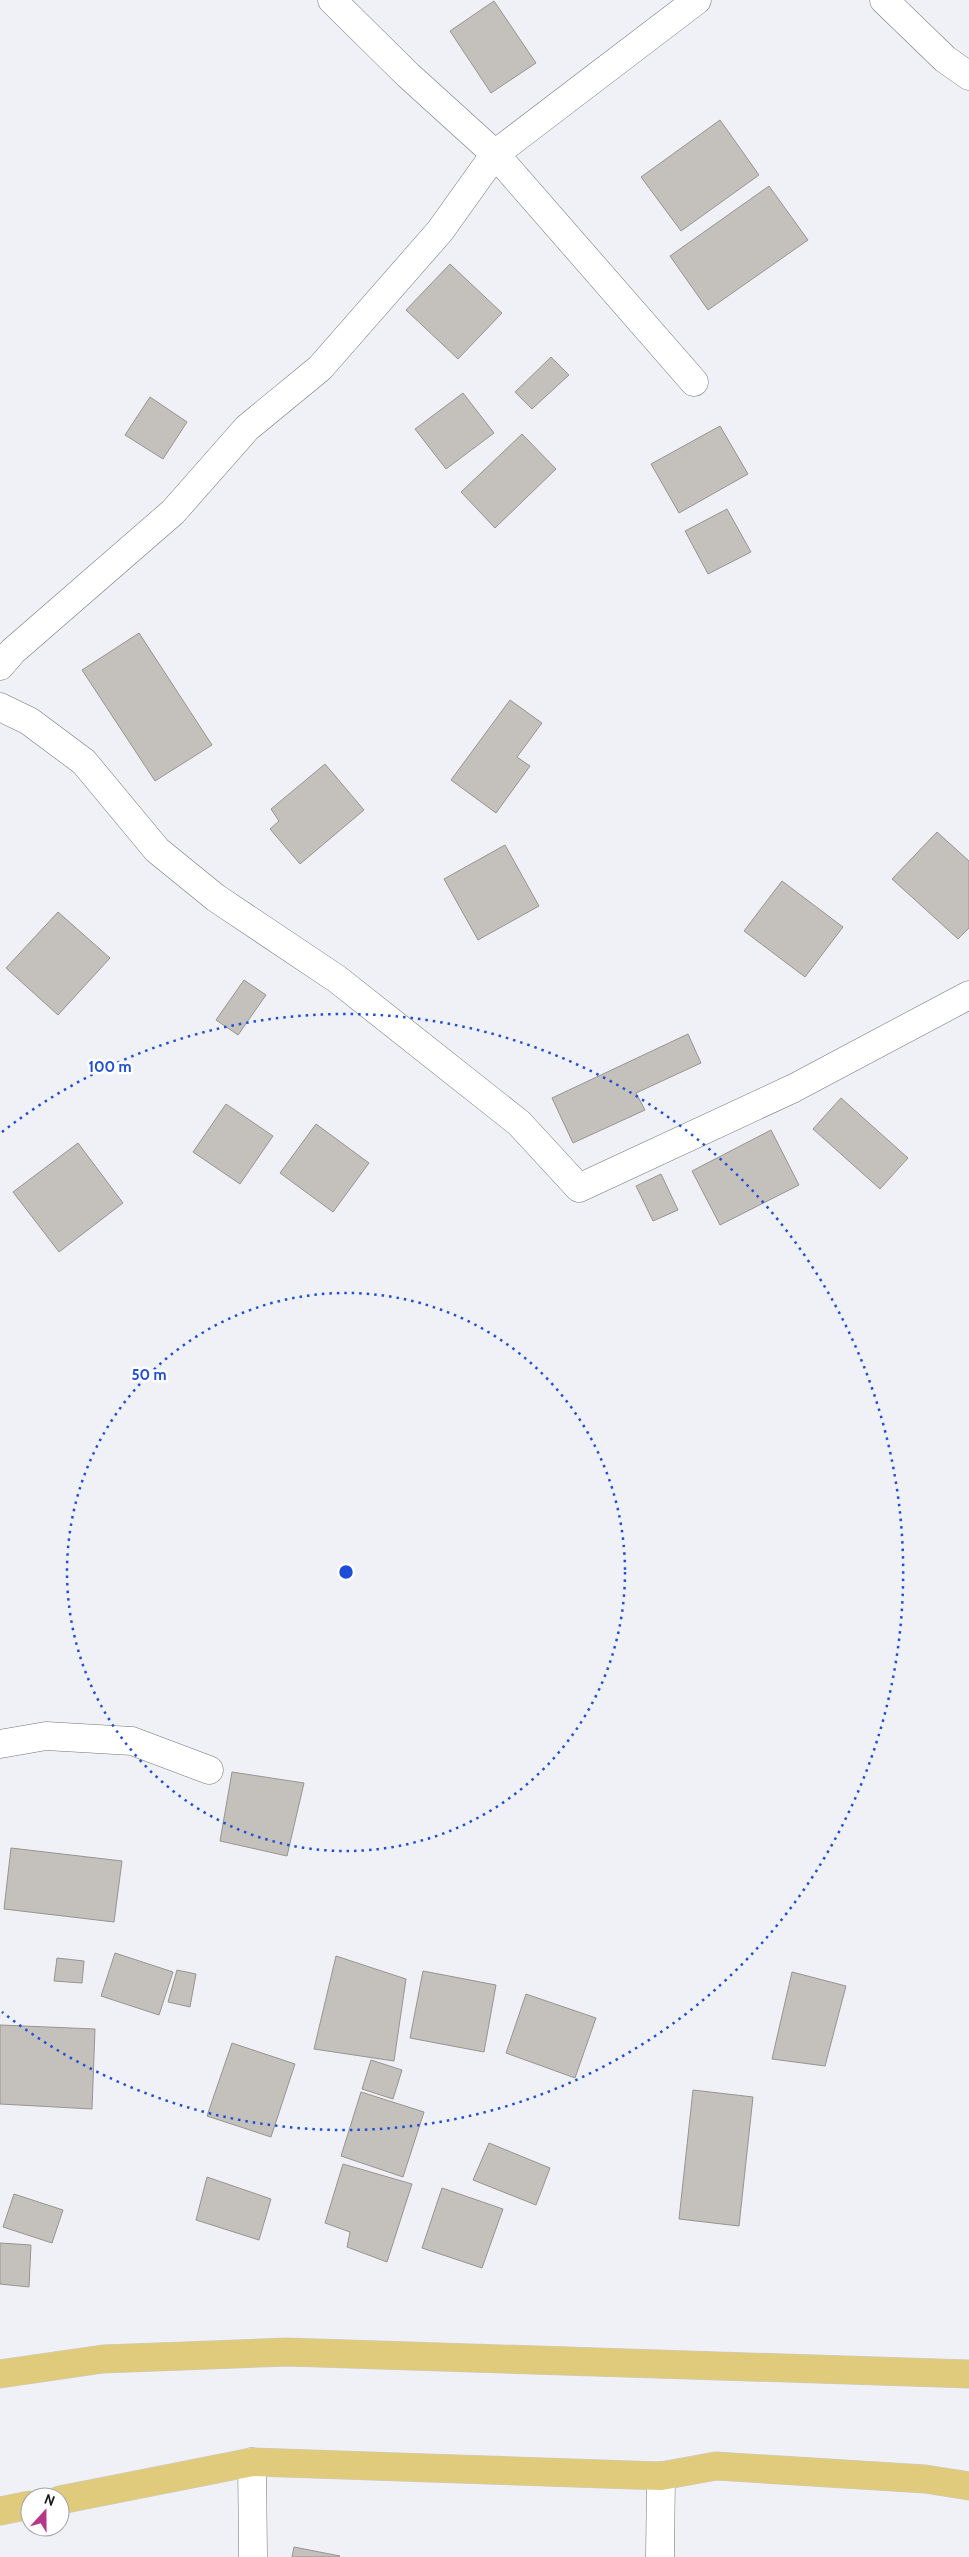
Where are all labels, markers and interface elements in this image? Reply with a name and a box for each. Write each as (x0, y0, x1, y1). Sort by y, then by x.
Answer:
text: 100 m (88, 1058, 132, 1076)
text: 50 m (131, 1366, 167, 1384)
centre of rings (337, 1563, 355, 1581)
north arrow (20, 2487, 70, 2537)
text: N (42, 2490, 58, 2510)

